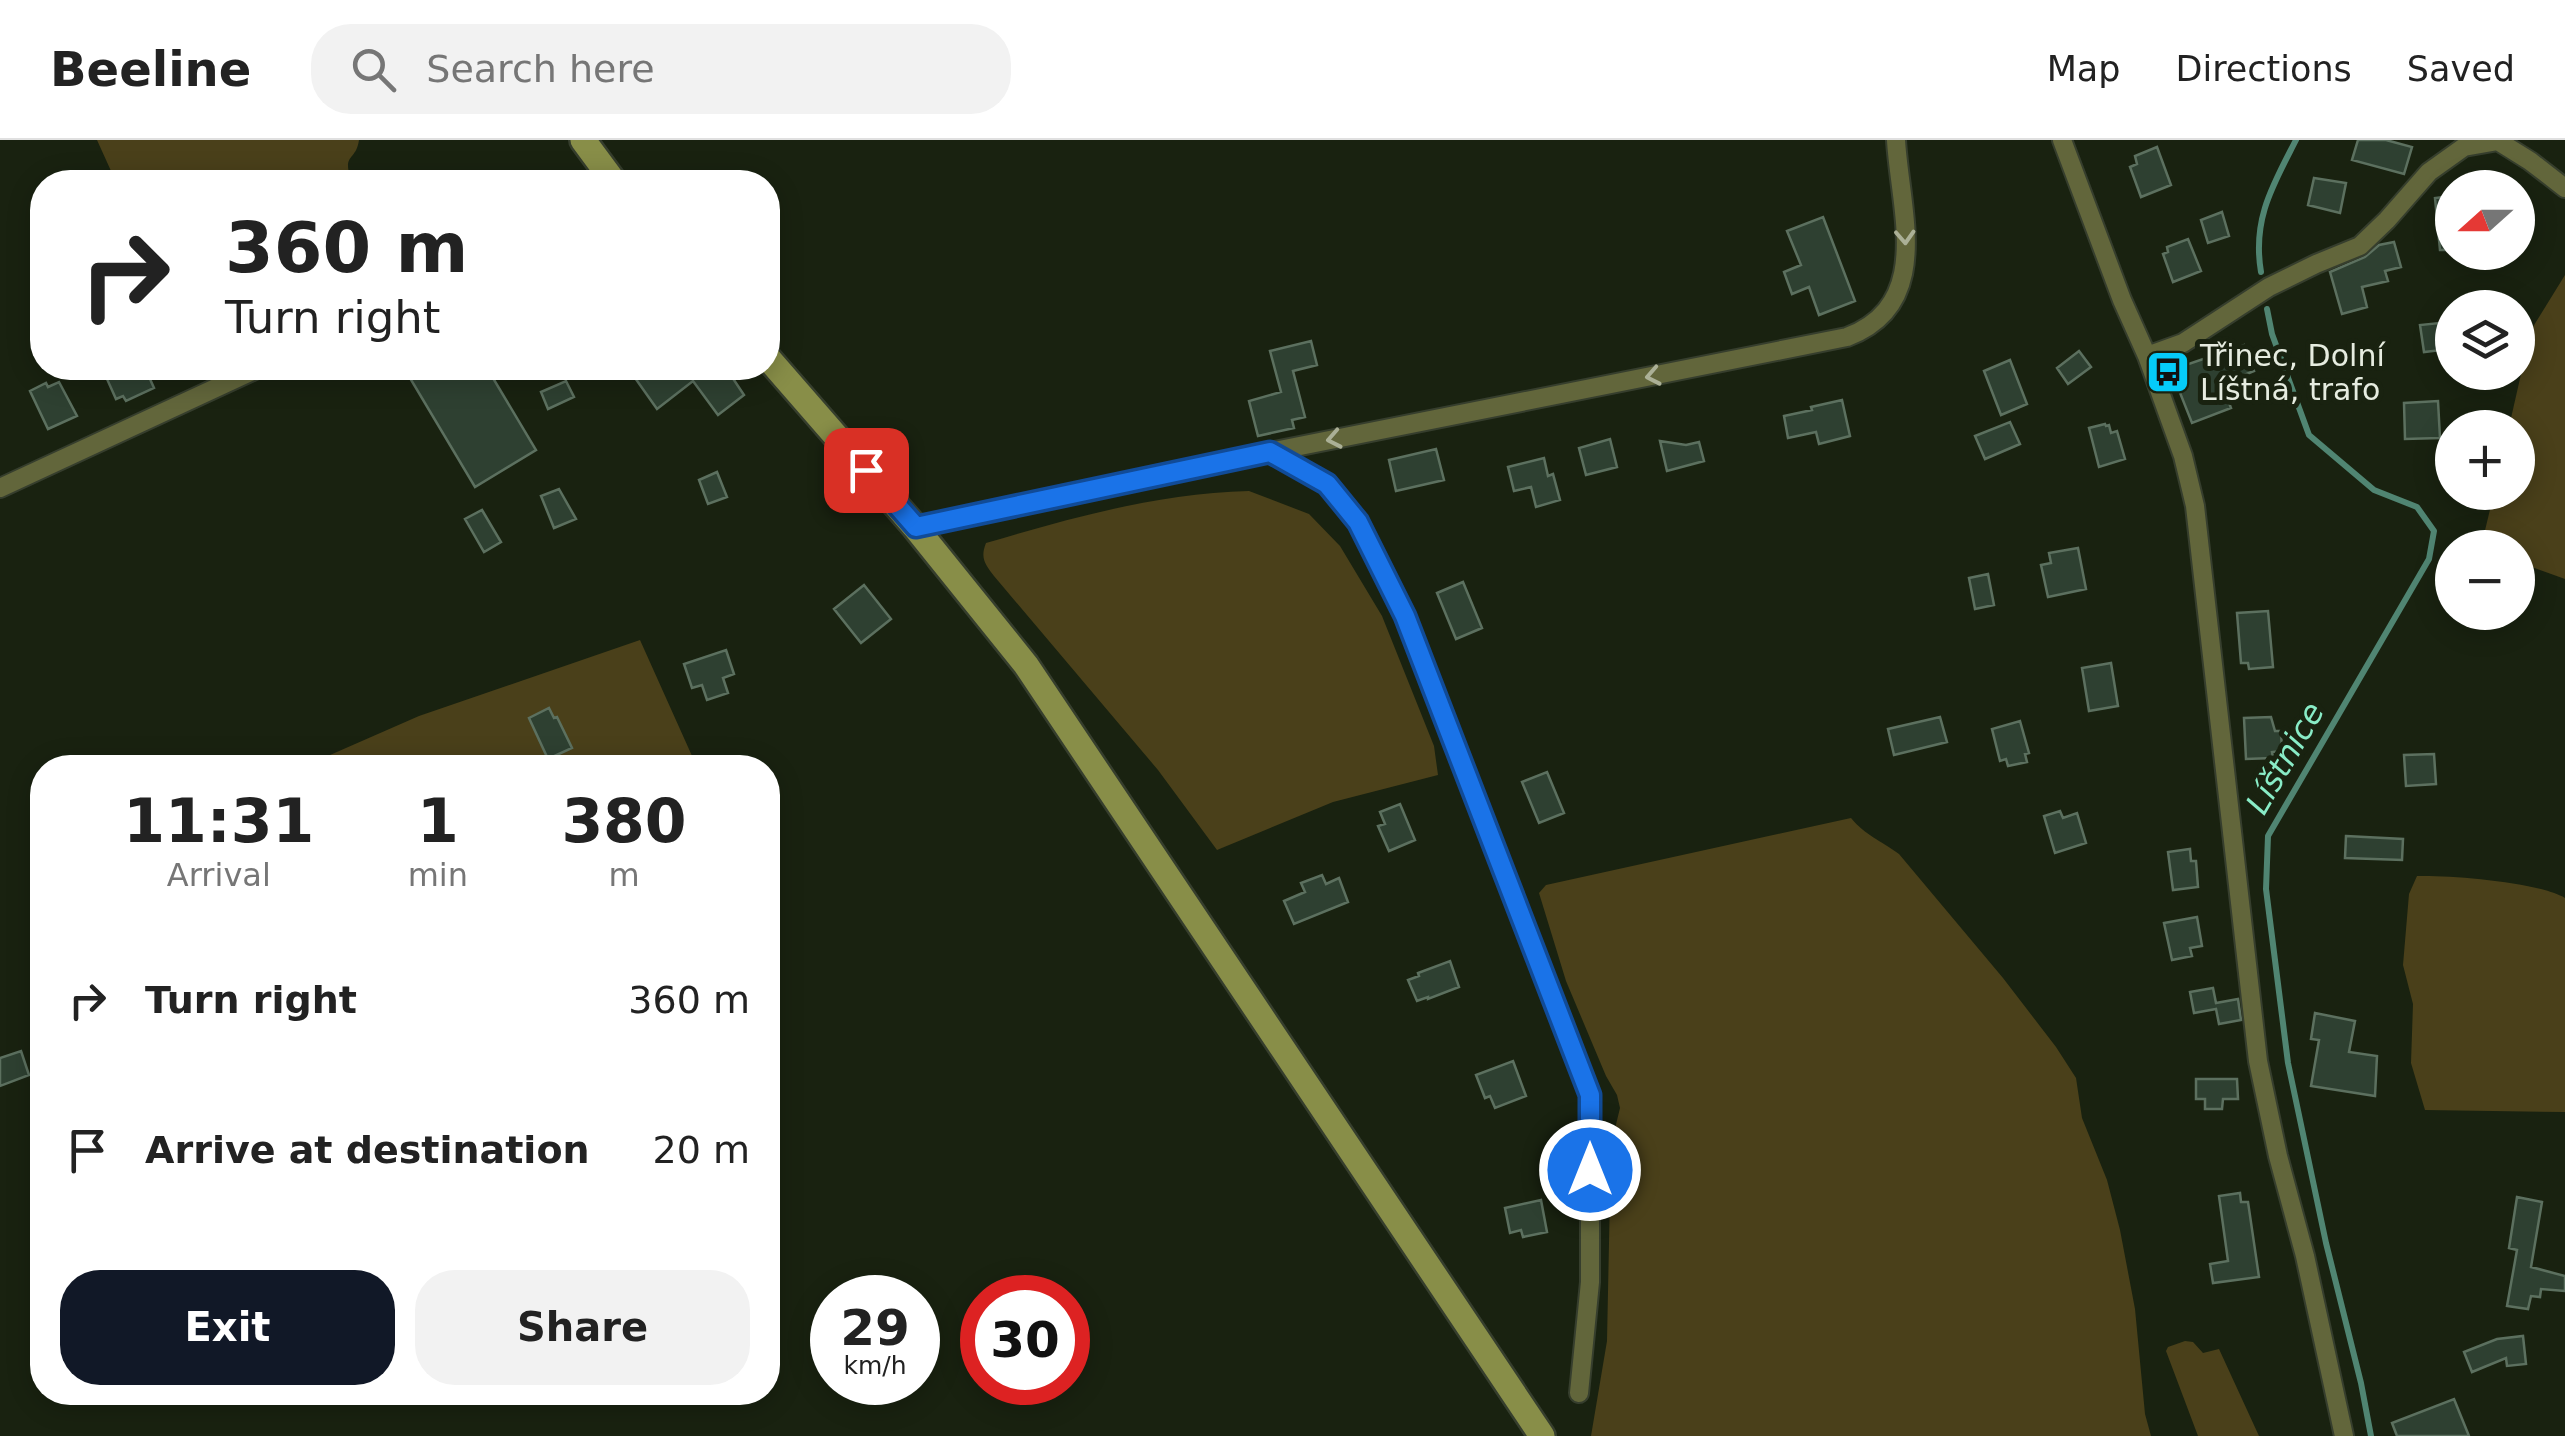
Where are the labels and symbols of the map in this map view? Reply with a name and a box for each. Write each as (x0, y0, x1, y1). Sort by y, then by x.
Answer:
north arrow (2435, 170, 2535, 270)
one-way arrow (1894, 229, 1915, 245)
place label: Třinec, Dolní Líštná, trafo (2199, 338, 2386, 407)
bus stop icon: Třinec, Dolní Líštná, trafo (2145, 349, 2191, 395)
one-way arrow (1644, 364, 1661, 385)
pin (824, 428, 909, 513)
one-way arrow (1326, 428, 1343, 449)
water label: Líštnice (2238, 696, 2332, 820)
position arrow (1538, 1118, 1642, 1222)
speed limit sign: 30 (960, 1275, 1090, 1405)

